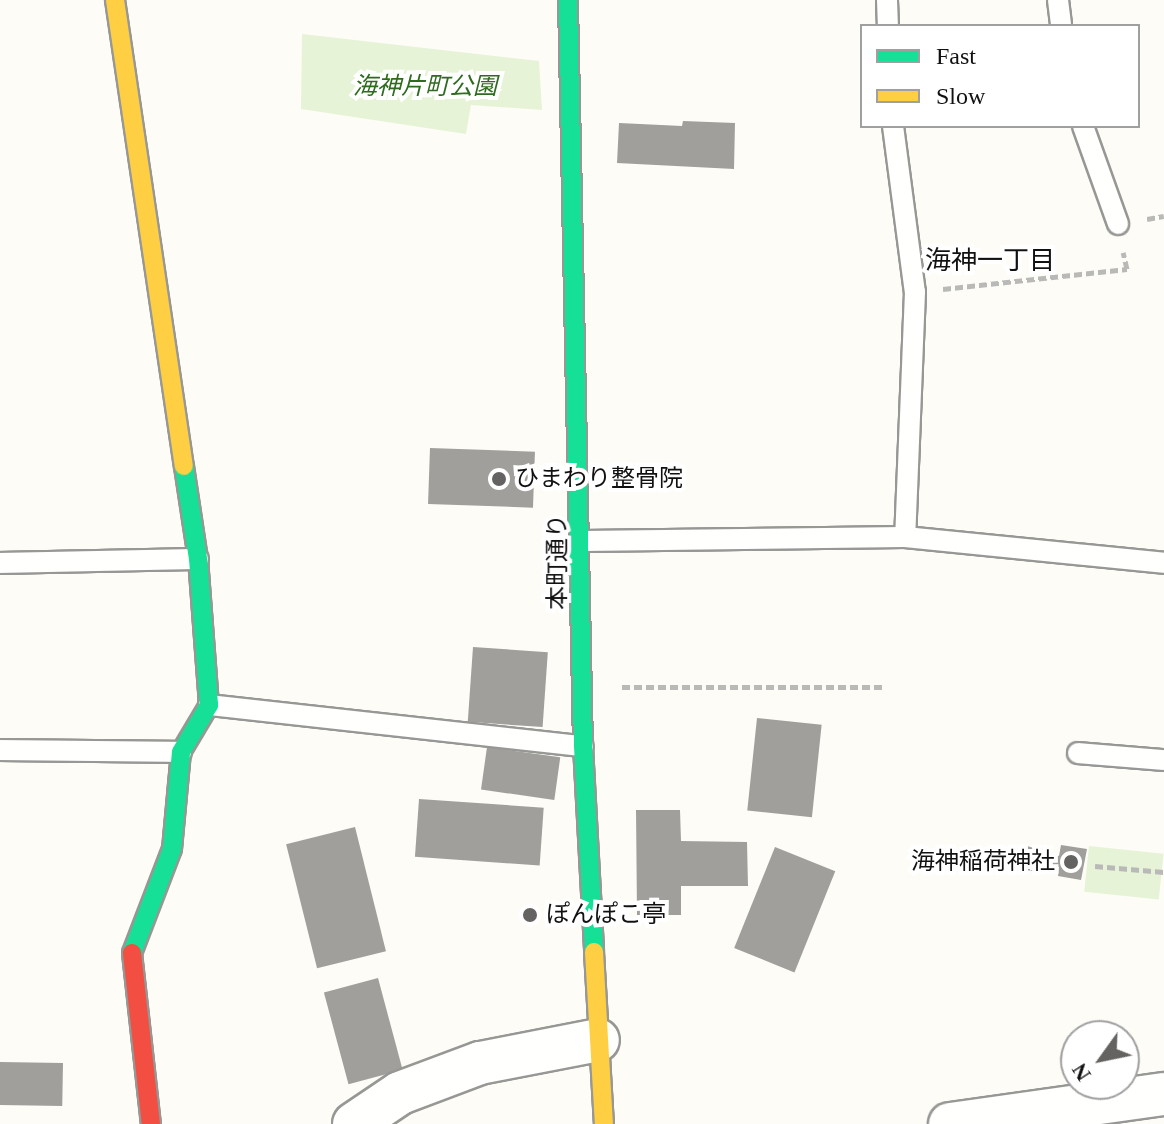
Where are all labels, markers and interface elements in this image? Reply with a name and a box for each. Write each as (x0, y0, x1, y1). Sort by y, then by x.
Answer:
legend (860, 24, 1140, 128)
text: Fast (936, 43, 976, 69)
park label: 海神片町公園 (353, 73, 497, 101)
text: Slow (936, 83, 985, 109)
district label: 海神一丁目 (925, 245, 1055, 277)
place label: ひまわり整骨院 (515, 465, 683, 493)
marker: ひまわり整骨院 (490, 470, 508, 488)
street label: 本町通り (544, 514, 572, 610)
place label: 海神稲荷神社 (911, 848, 1055, 876)
marker: 海神稲荷神社 (1062, 853, 1080, 871)
place label: ぽんぽこ亭 (546, 901, 666, 929)
marker: ぽんぽこ亭 (521, 906, 539, 924)
north arrow (1060, 1020, 1140, 1100)
text: N (1066, 1059, 1096, 1086)

